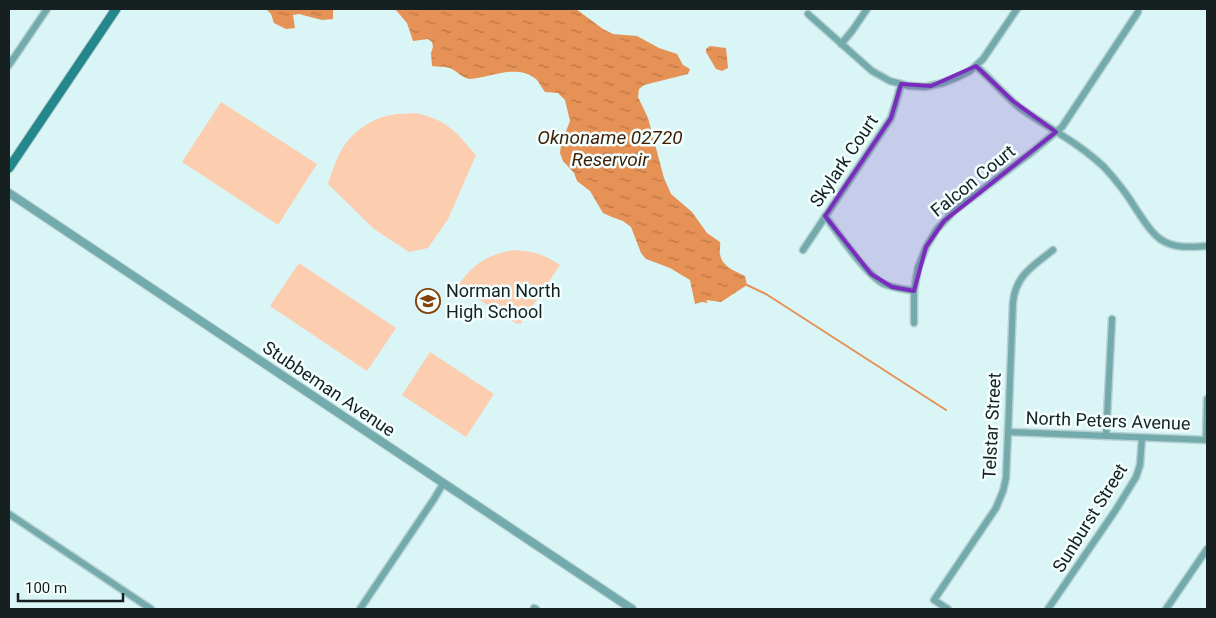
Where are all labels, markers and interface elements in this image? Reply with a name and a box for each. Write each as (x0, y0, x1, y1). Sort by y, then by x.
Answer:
street label: Skylark Court (805, 111, 882, 211)
water label: Oknoname 02720 Reservoir (537, 126, 683, 171)
street label: Falcon Court (926, 140, 1019, 221)
place label: Norman North High School (446, 280, 561, 322)
school or university icon: Norman North High School (415, 288, 441, 314)
street label: Stubbeman Avenue (259, 337, 399, 441)
street label: Telstar Street (978, 372, 1005, 480)
street label: North Peters Avenue (1025, 407, 1191, 434)
street label: Sunburst Street (1048, 460, 1131, 576)
scale bar (18, 570, 122, 602)
text: 100 m (25, 579, 67, 597)

